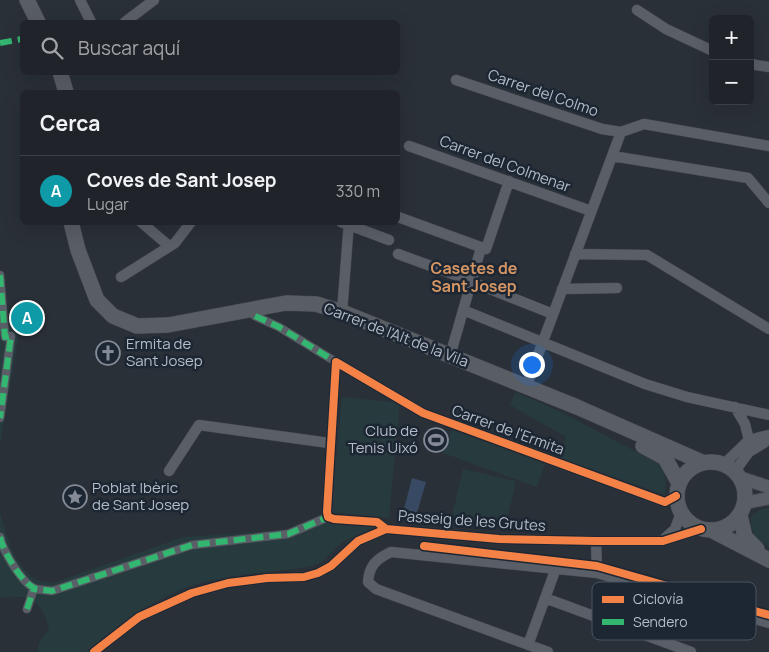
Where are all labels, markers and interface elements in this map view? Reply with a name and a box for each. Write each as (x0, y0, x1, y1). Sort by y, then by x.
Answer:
map controls (709, 15, 754, 105)
button: + (709, 15, 754, 60)
search box (20, 20, 400, 75)
icon: search (38, 34, 66, 62)
text: Buscar aquí (78, 35, 180, 61)
button: − (709, 60, 754, 105)
street label: Carrer del Colmo (485, 64, 601, 121)
text: Cerca (40, 109, 100, 137)
street label: Carrer del Colmenar (437, 130, 574, 197)
text: Coves de Sant Josep (87, 167, 277, 193)
text: A (51, 180, 61, 202)
text: 330 m (336, 180, 380, 202)
text: Lugar (87, 193, 129, 215)
district label: Casetes de Sant Josep (431, 257, 518, 297)
street label: Carrer de l'Alt de la Vila (321, 297, 472, 372)
pin: A (11, 299, 43, 337)
place label: Ermita de Sant Josep (126, 333, 203, 371)
church icon: Ermita de Sant Josep (95, 340, 121, 366)
your location (519, 352, 545, 378)
street label: Carrer de l'Ermita (449, 399, 567, 460)
place label: Club de Tenis Uixó (348, 420, 418, 458)
sports icon: Club de Tenis Uixó (423, 427, 449, 453)
place label: Poblat Ibèric de Sant Josep (92, 477, 189, 515)
place icon: Poblat Ibèric de Sant Josep (62, 484, 88, 510)
street label: Passeig de les Grutes (397, 505, 547, 536)
legend (592, 582, 756, 640)
text: Ciclovía (633, 589, 683, 608)
text: Sendero (633, 612, 688, 631)

